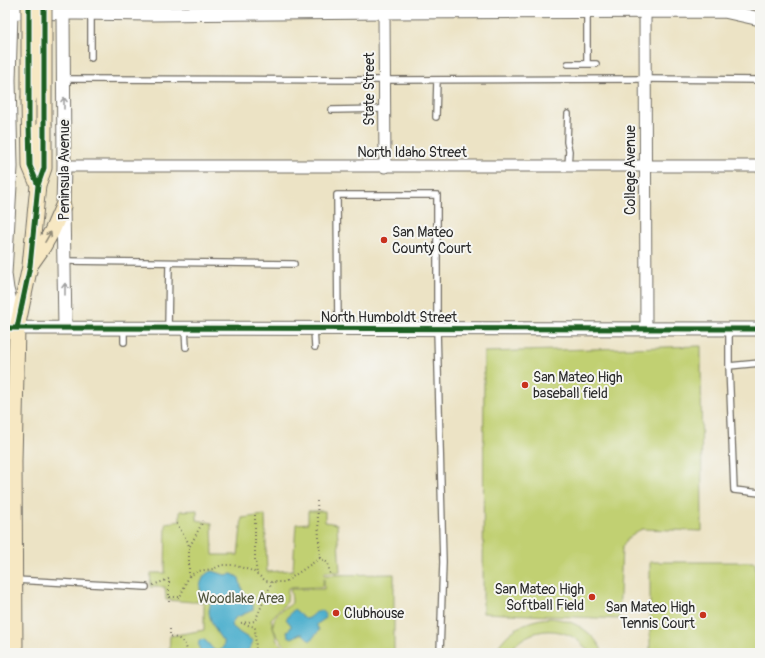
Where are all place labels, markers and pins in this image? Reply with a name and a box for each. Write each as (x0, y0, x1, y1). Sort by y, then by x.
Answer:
place label: San Mateo County Court (392, 224, 472, 257)
marker: San Mateo County Court (379, 235, 389, 245)
place label: San Mateo High baseball field (533, 369, 623, 402)
marker: San Mateo High baseball field (520, 380, 530, 390)
place label: San Mateo High Softball Field (494, 581, 584, 614)
marker: San Mateo High Softball Field (587, 592, 597, 602)
place label: San Mateo High Tennis Court (605, 599, 695, 632)
place label: Clubhouse (344, 605, 404, 622)
marker: Clubhouse (331, 608, 341, 618)
marker: San Mateo High Tennis Court (698, 610, 708, 620)

